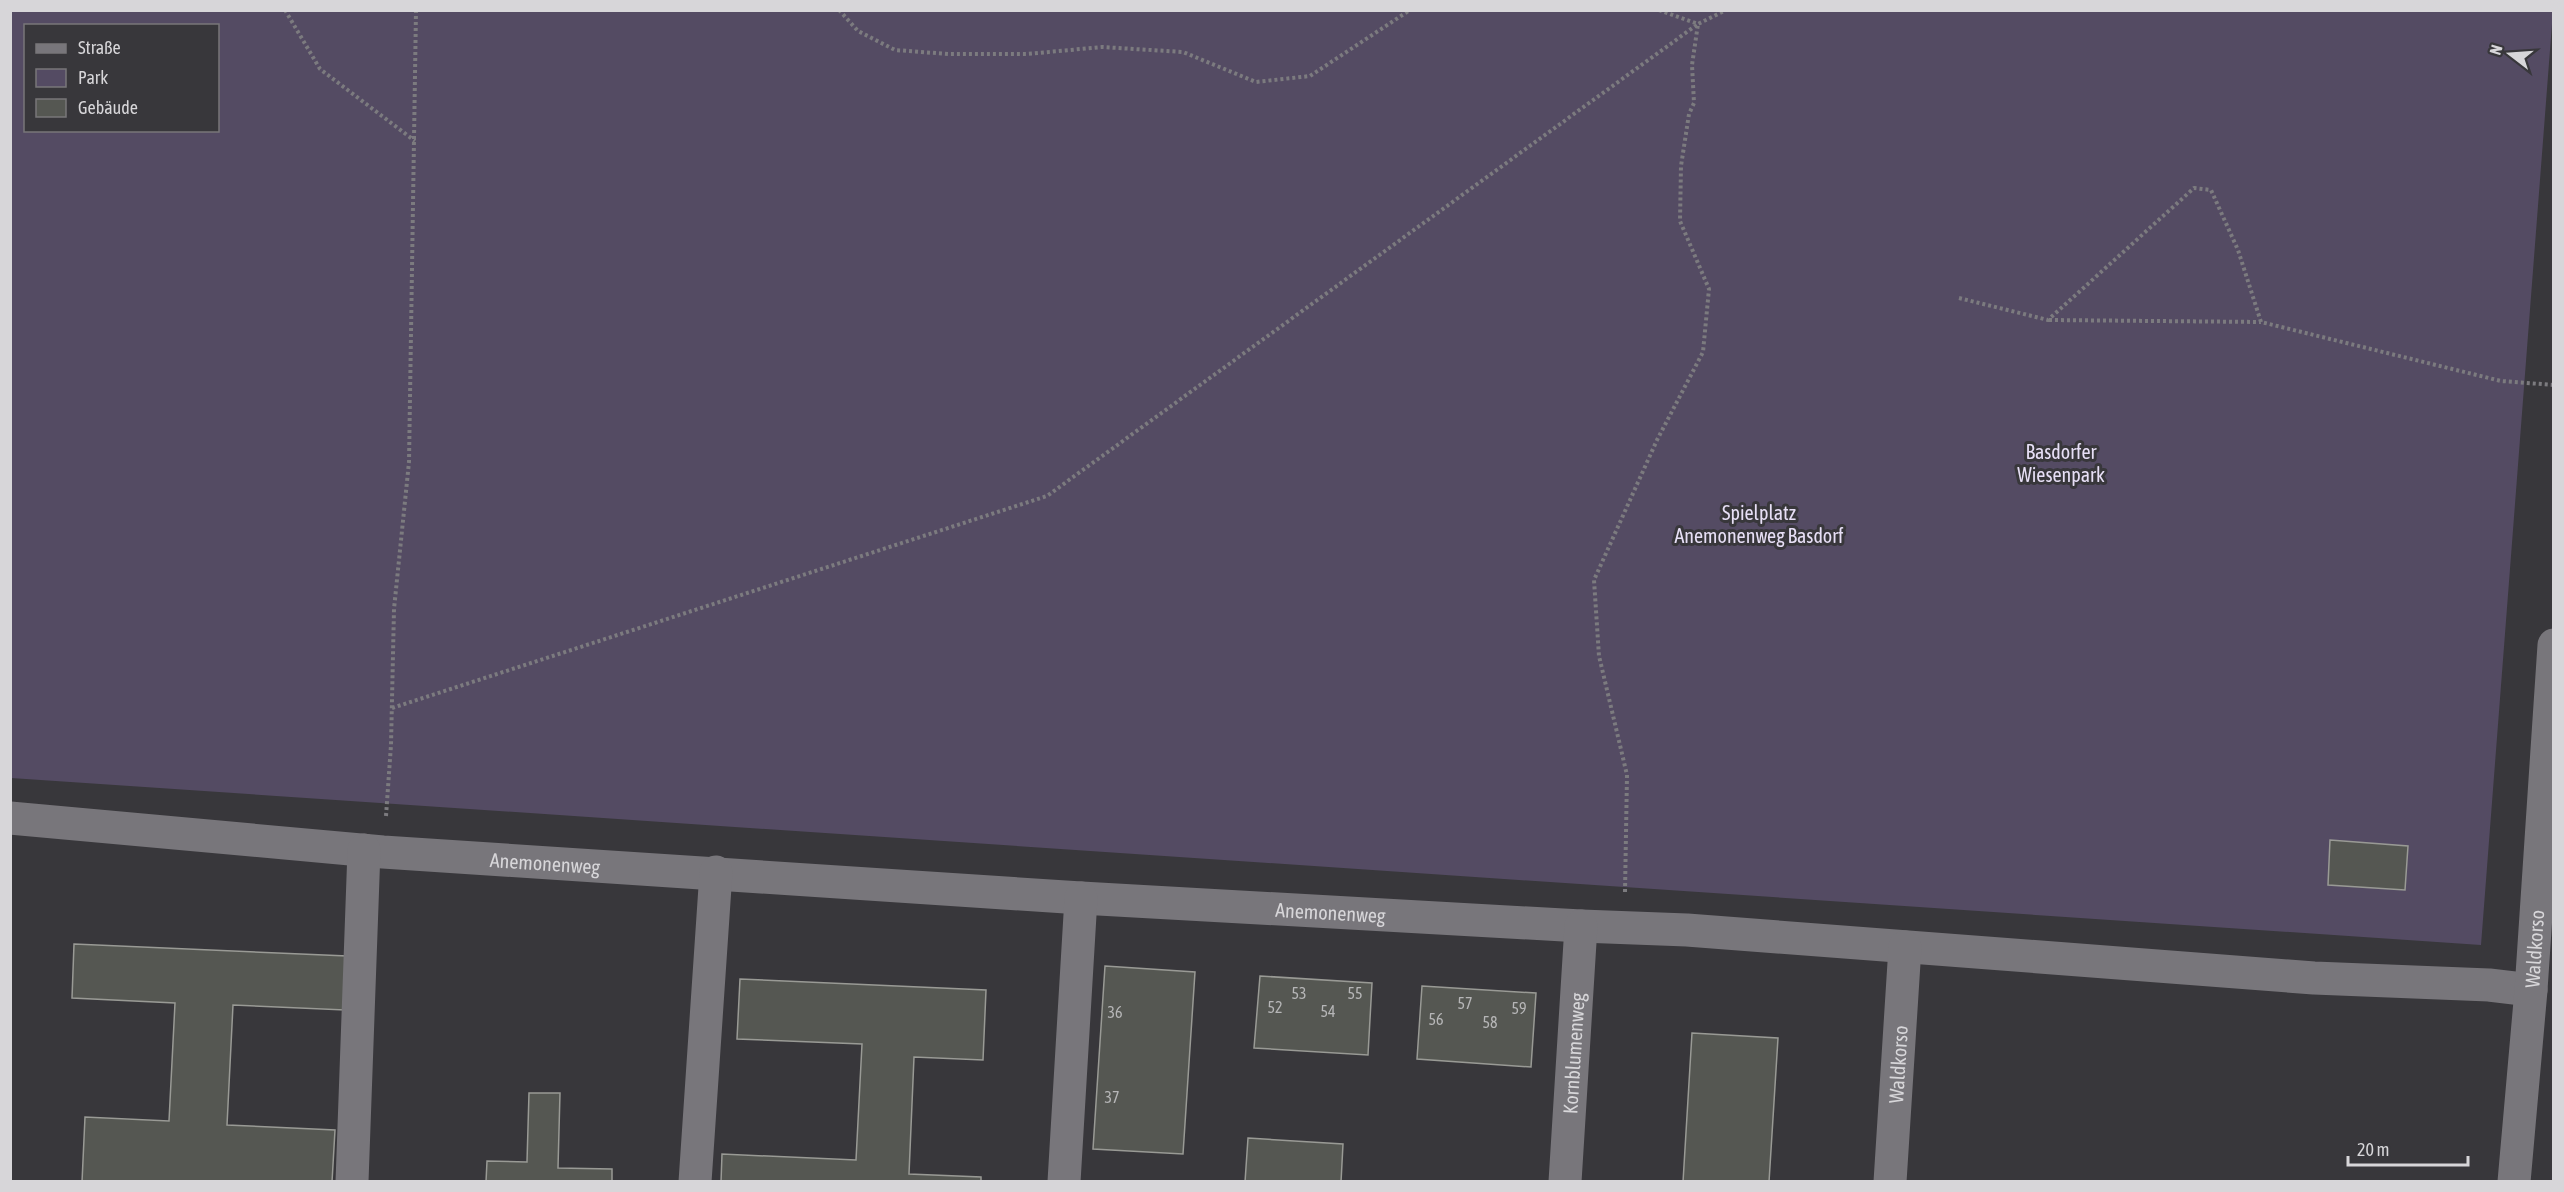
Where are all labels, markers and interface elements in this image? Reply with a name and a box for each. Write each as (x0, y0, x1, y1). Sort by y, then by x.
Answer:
legend (24, 24, 219, 132)
north arrow (2480, 24, 2540, 84)
text: Straße (78, 37, 121, 58)
text: N (2486, 42, 2506, 57)
text: Park (78, 67, 108, 88)
text: Gebäude (78, 97, 138, 118)
park label: Basdorfer Wiesenpark (2017, 440, 2105, 486)
park label: Spielplatz Anemonenweg Basdorf (1675, 501, 1844, 547)
street label: Anemonenweg (489, 848, 601, 878)
street label: Anemonenweg (1275, 897, 1387, 927)
street label: Waldkorso (2520, 909, 2548, 989)
house number: 53 (1291, 984, 1307, 1002)
house number: 55 (1347, 984, 1363, 1002)
street label: Kornblumenweg (1558, 991, 1588, 1115)
house number: 57 (1457, 994, 1473, 1012)
house number: 52 (1267, 998, 1283, 1016)
house number: 59 (1511, 999, 1527, 1017)
house number: 54 (1320, 1002, 1336, 1020)
house number: 36 (1107, 1003, 1123, 1021)
house number: 56 (1428, 1010, 1444, 1028)
house number: 58 (1482, 1013, 1498, 1031)
street label: Waldkorso (1884, 1025, 1911, 1104)
house number: 37 (1104, 1088, 1120, 1106)
scale bar (2348, 1129, 2468, 1167)
text: 20 m (2357, 1139, 2389, 1160)

